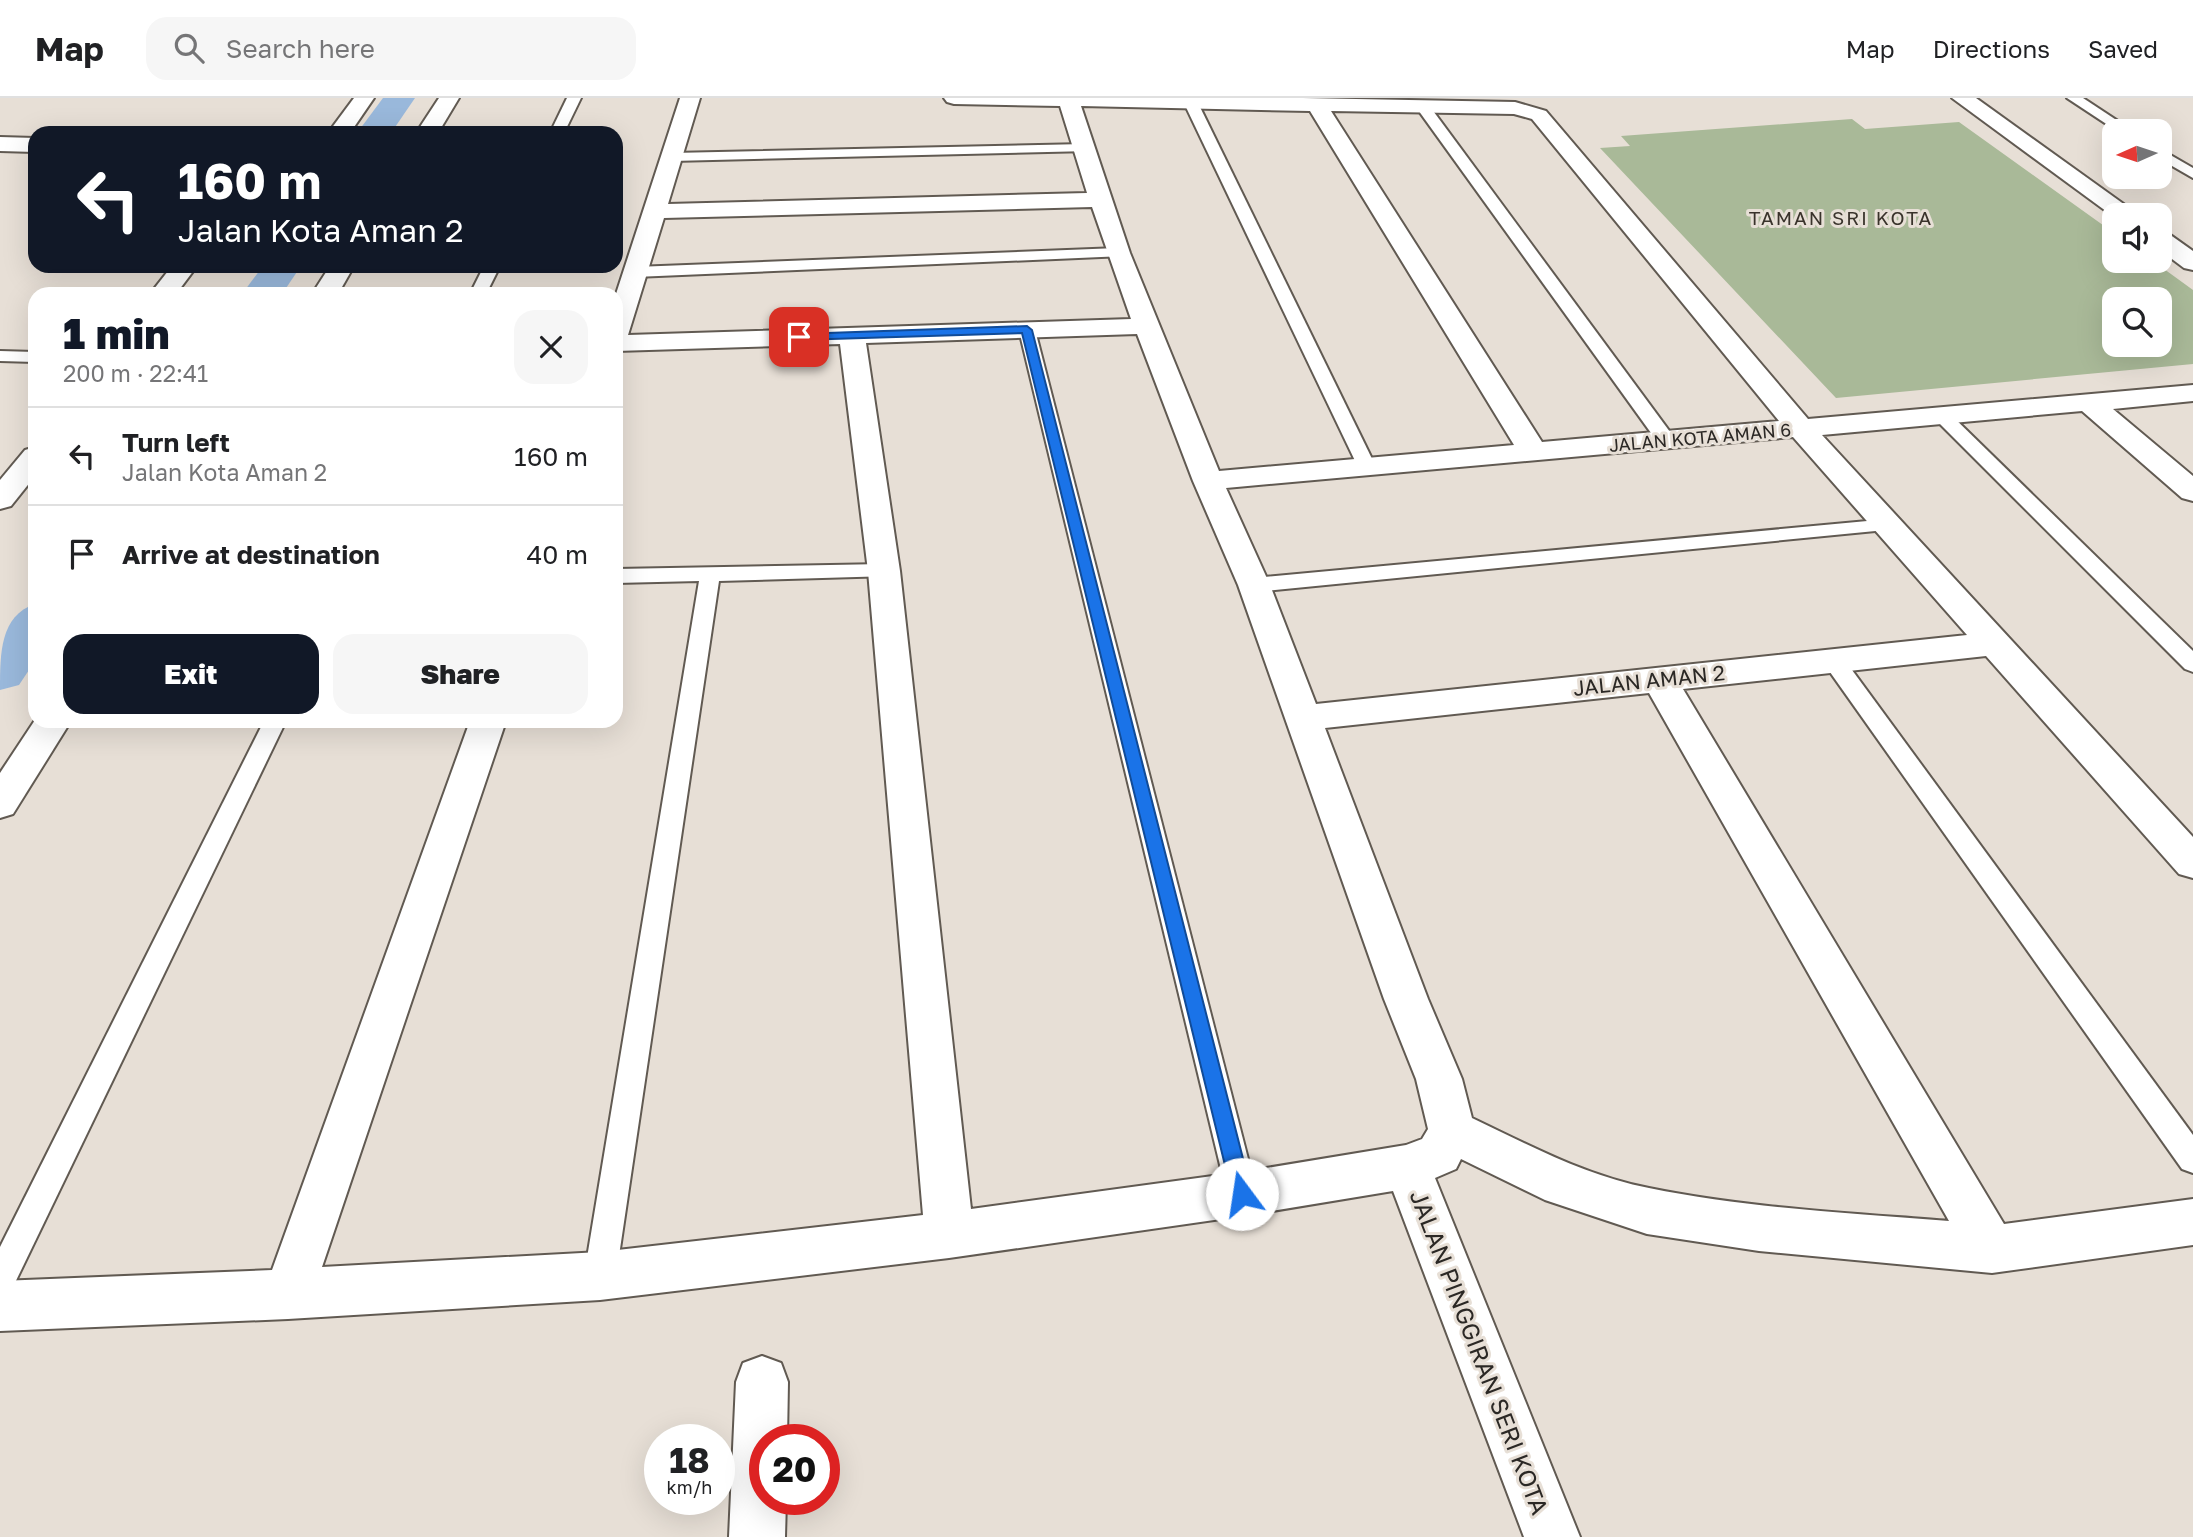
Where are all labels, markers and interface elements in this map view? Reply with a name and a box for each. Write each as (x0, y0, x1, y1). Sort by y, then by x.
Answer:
search box (146, 17, 636, 80)
text: Map (35, 29, 104, 68)
icon: search (170, 29, 208, 67)
text: Search here (226, 33, 375, 64)
text: Map (1846, 34, 1895, 63)
text: Directions (1933, 34, 2050, 63)
text: Saved (2088, 34, 2158, 63)
north arrow (2102, 119, 2172, 189)
map controls (2102, 119, 2172, 357)
text: 160 m (178, 151, 321, 210)
icon: left (63, 154, 154, 245)
button: sound (2102, 203, 2172, 273)
district label: TAMAN SRI KOTA (1749, 206, 1933, 229)
text: Jalan Kota Aman 2 (178, 211, 463, 249)
button: search (2102, 287, 2172, 357)
pin (769, 307, 829, 367)
text: 1 min (63, 308, 170, 358)
button: close (514, 310, 588, 384)
icon: arrive (780, 318, 818, 356)
text: 200 m · 22:41 (63, 359, 208, 387)
street label: JALAN KOTA AMAN 6 (1608, 418, 1792, 456)
text: Turn left (122, 427, 230, 458)
icon: left (63, 437, 101, 475)
text: 160 m (514, 441, 588, 472)
text: Jalan Kota Aman 2 (122, 458, 327, 486)
icon: arrive (63, 535, 101, 573)
text: Arrive at destination (122, 539, 380, 570)
text: 40 m (527, 539, 588, 570)
button: Exit (63, 634, 319, 714)
button: Share (333, 634, 588, 714)
street label: JALAN AMAN 2 (1572, 659, 1726, 701)
position arrow (1205, 1157, 1279, 1231)
street label: JALAN PINGGIRAN SERI KOTA (1405, 1186, 1555, 1518)
speed limit sign: 20 (749, 1424, 840, 1515)
text: 18 (669, 1439, 710, 1481)
text: km/h (667, 1476, 712, 1498)

